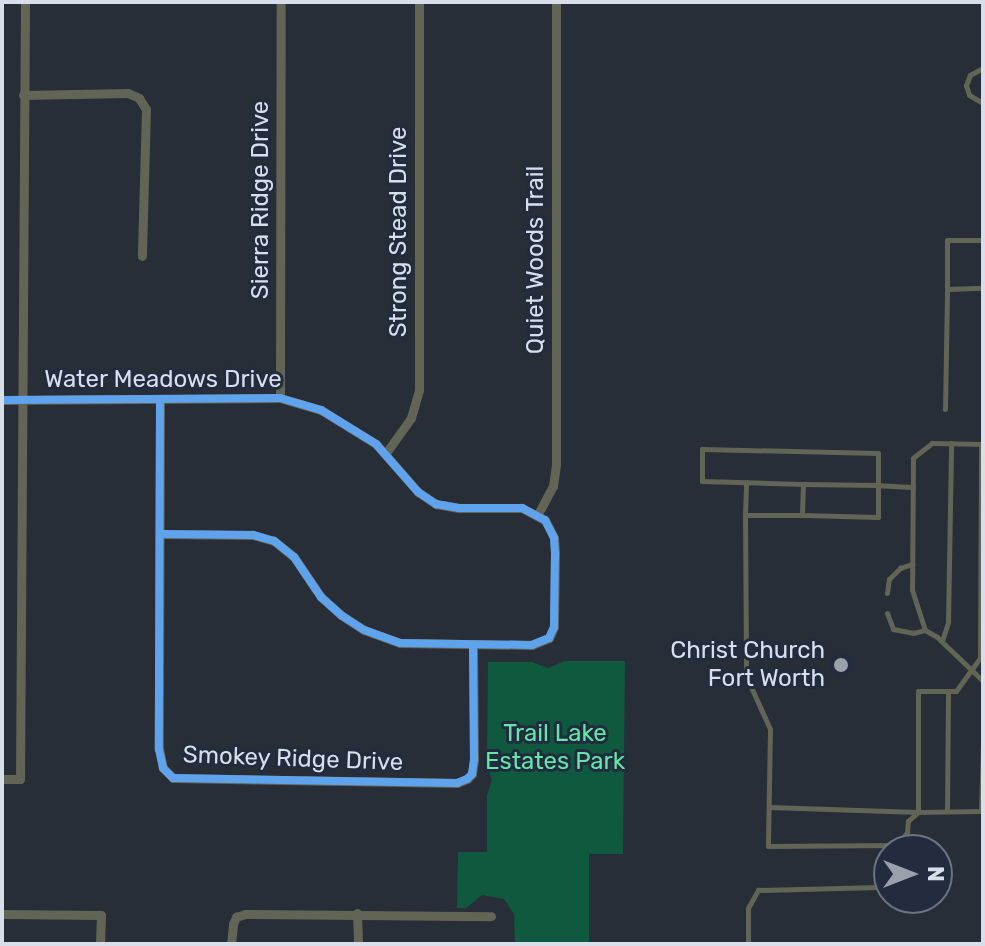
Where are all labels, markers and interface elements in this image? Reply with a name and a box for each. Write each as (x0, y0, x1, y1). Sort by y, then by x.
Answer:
street label: Sierra Ridge Drive (247, 101, 275, 299)
street label: Strong Stead Drive (385, 127, 413, 337)
street label: Quiet Woods Trail (522, 165, 550, 355)
street label: Water Meadows Drive (44, 366, 282, 394)
place label: Christ Church Fort Worth (670, 637, 825, 693)
marker: Christ Church Fort Worth (832, 656, 850, 674)
park label: Trail Lake Estates Park (485, 720, 625, 776)
street label: Smokey Ridge Drive (182, 741, 404, 777)
north arrow (873, 834, 953, 914)
text: N (922, 866, 949, 882)

